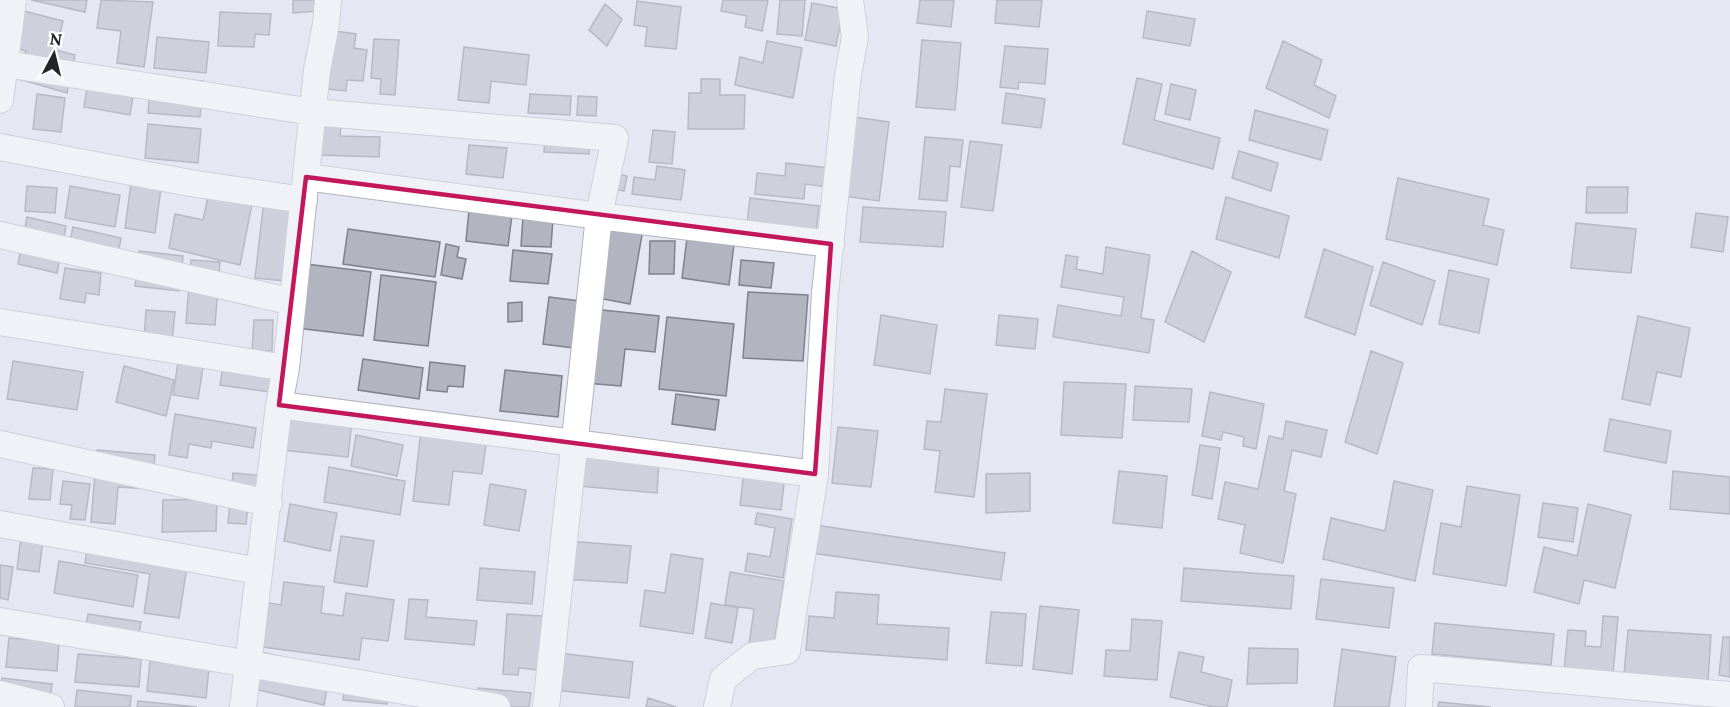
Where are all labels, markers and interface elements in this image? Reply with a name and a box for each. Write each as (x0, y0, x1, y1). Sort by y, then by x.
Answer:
north arrow (24, 24, 84, 84)
text: N (48, 28, 63, 50)

